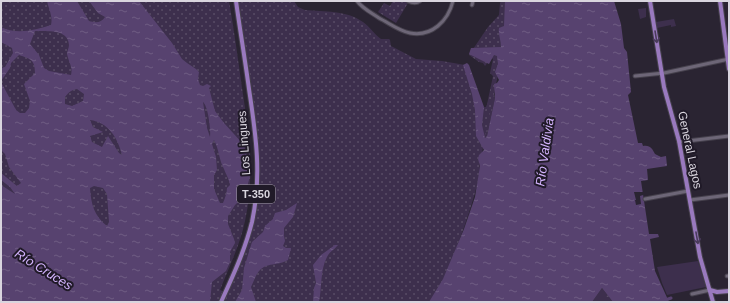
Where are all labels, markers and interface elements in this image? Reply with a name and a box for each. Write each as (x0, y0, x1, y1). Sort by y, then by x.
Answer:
one-way arrow (652, 30, 660, 43)
street label: Los Lingues (235, 110, 253, 176)
street label: General Lagos (675, 110, 705, 190)
water label: Río Valdivia (532, 117, 557, 187)
road number: T-350 (237, 185, 275, 203)
one-way arrow (693, 231, 701, 244)
water label: Río Cruces (12, 246, 76, 293)

